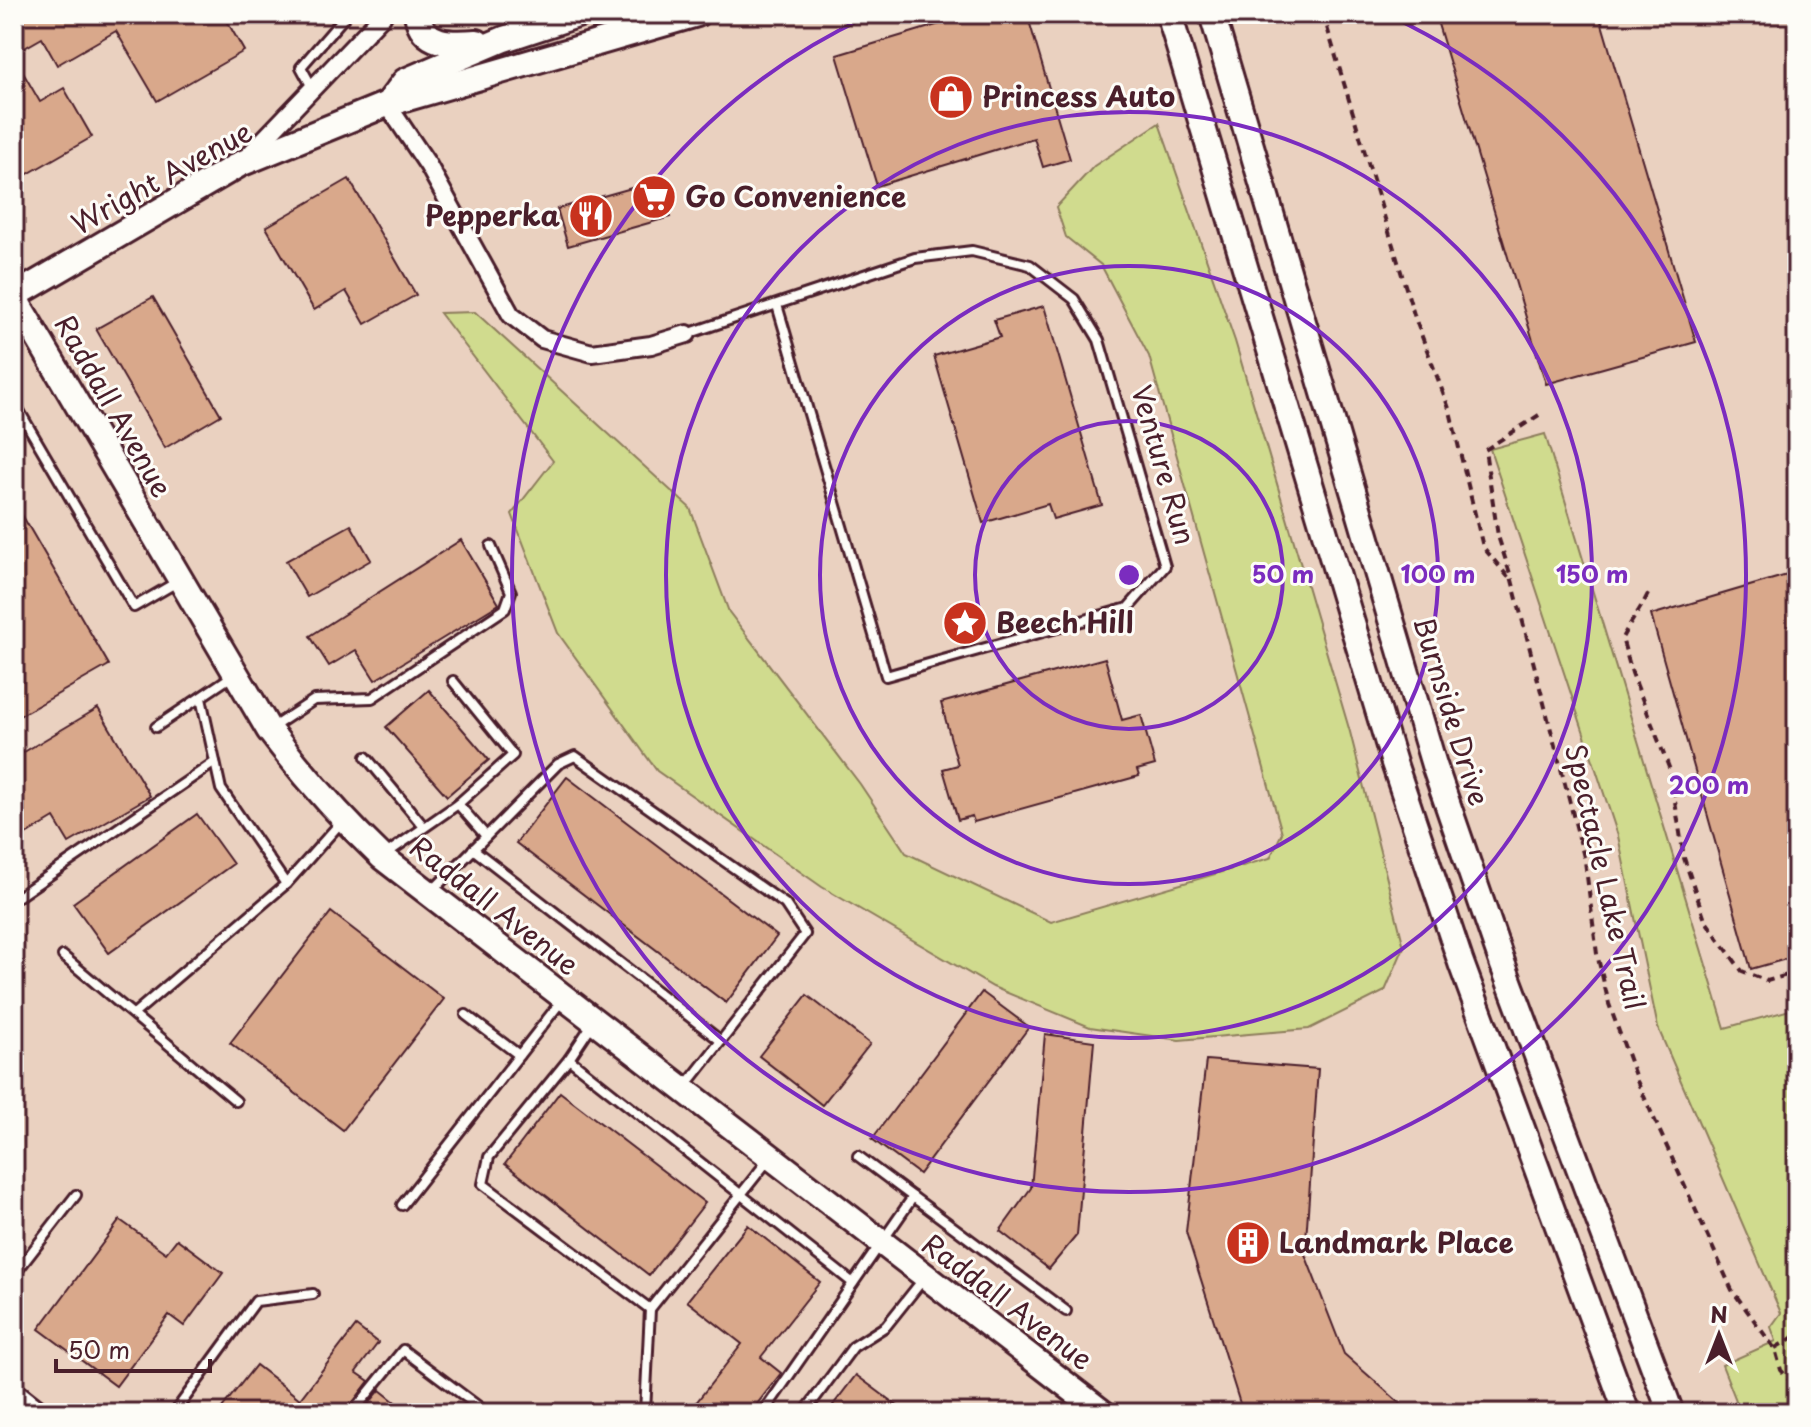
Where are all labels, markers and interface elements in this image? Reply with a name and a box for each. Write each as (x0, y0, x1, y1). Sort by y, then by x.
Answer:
shop icon: Princess Auto (927, 73, 975, 121)
place label: Princess Auto (982, 74, 1175, 117)
street label: Wright Avenue (63, 109, 259, 244)
supermarket icon: Go Convenience (630, 173, 678, 221)
place label: Go Convenience (685, 174, 906, 217)
restaurant icon: Pepperka (567, 192, 615, 240)
place label: Pepperka (425, 193, 561, 236)
street label: Raddall Avenue (45, 306, 184, 505)
street label: Venture Run (1121, 380, 1208, 550)
text: 50 m (1252, 555, 1314, 591)
text: 100 m (1401, 555, 1475, 591)
text: 150 m (1556, 555, 1628, 591)
centre of rings (1115, 561, 1143, 589)
place icon: Beech Hill (941, 599, 989, 647)
place label: Beech Hill (996, 600, 1133, 643)
street label: Burnside Drive (1403, 611, 1502, 811)
street label: Spectacle Lake Trail (1555, 740, 1658, 1014)
text: 200 m (1669, 766, 1749, 802)
street label: Raddall Avenue (401, 825, 589, 985)
building icon: Landmark Place (1224, 1219, 1272, 1267)
place label: Landmark Place (1279, 1220, 1514, 1263)
street label: Raddall Avenue (913, 1222, 1103, 1380)
north arrow (1679, 1295, 1759, 1375)
text: N (1710, 1297, 1728, 1330)
scale bar (56, 1323, 210, 1373)
text: 50 m (68, 1331, 130, 1367)

